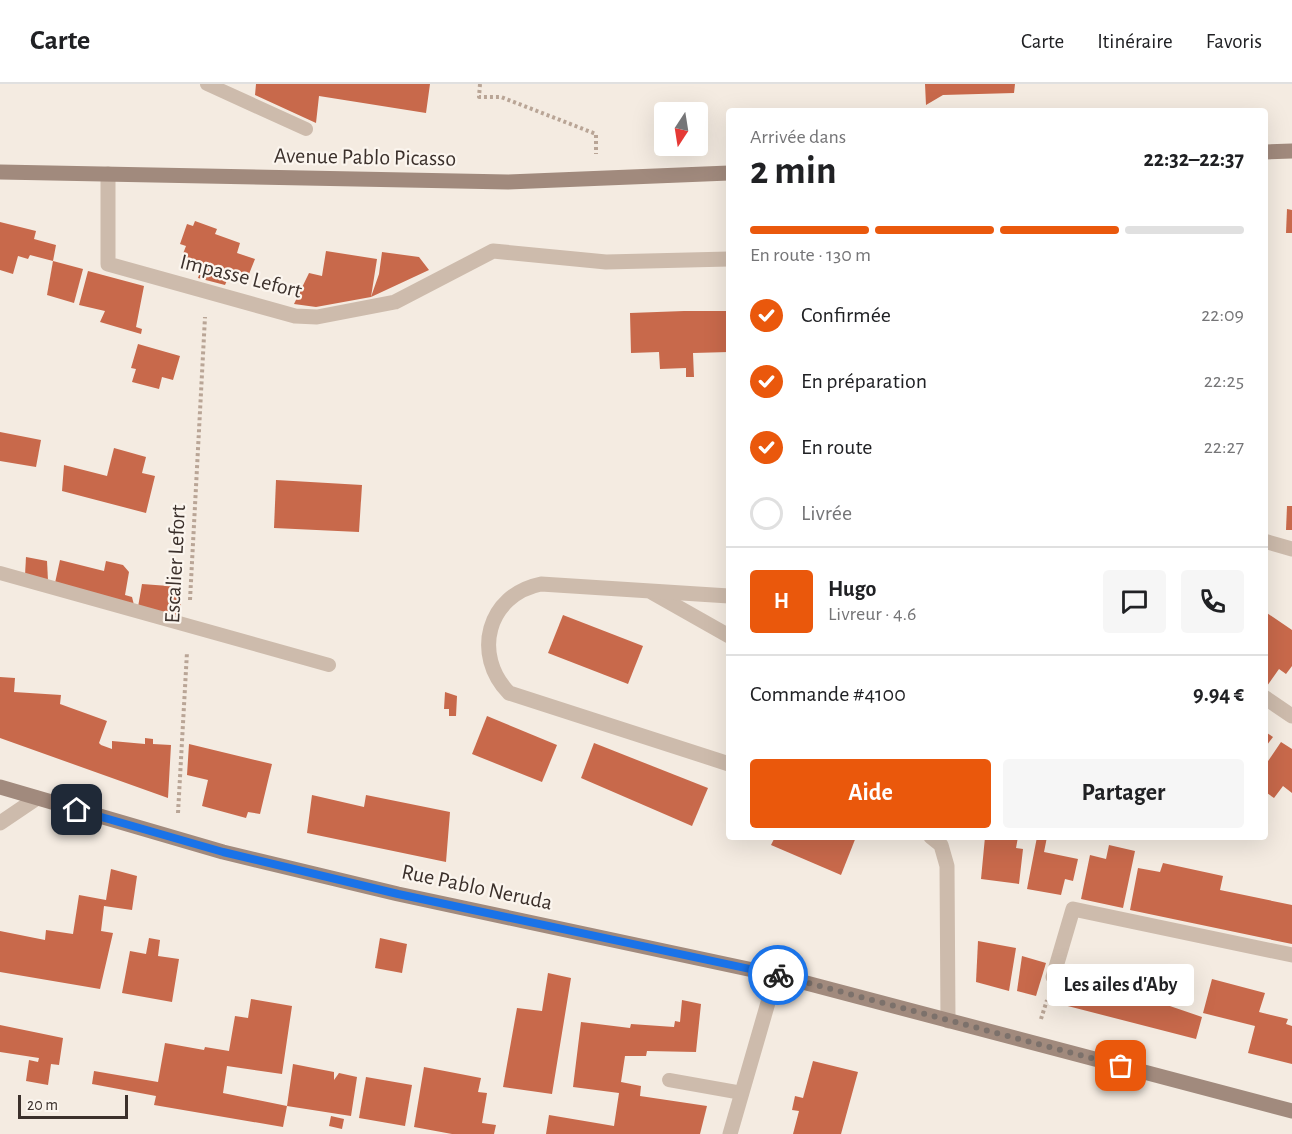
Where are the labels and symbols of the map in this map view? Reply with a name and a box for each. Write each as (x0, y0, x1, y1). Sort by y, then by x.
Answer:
north arrow (654, 102, 708, 156)
street label: Avenue Pablo Picasso (274, 144, 456, 170)
street label: Impasse Lefort (178, 250, 304, 302)
street label: Escalier Lefort (161, 504, 189, 624)
pin (51, 784, 102, 835)
street label: Rue Pablo Neruda (400, 860, 554, 914)
courier (748, 945, 808, 1005)
callout: Les ailes d'Aby (1048, 964, 1194, 1006)
pin (1095, 1040, 1146, 1091)
scale bar (18, 1092, 128, 1120)

